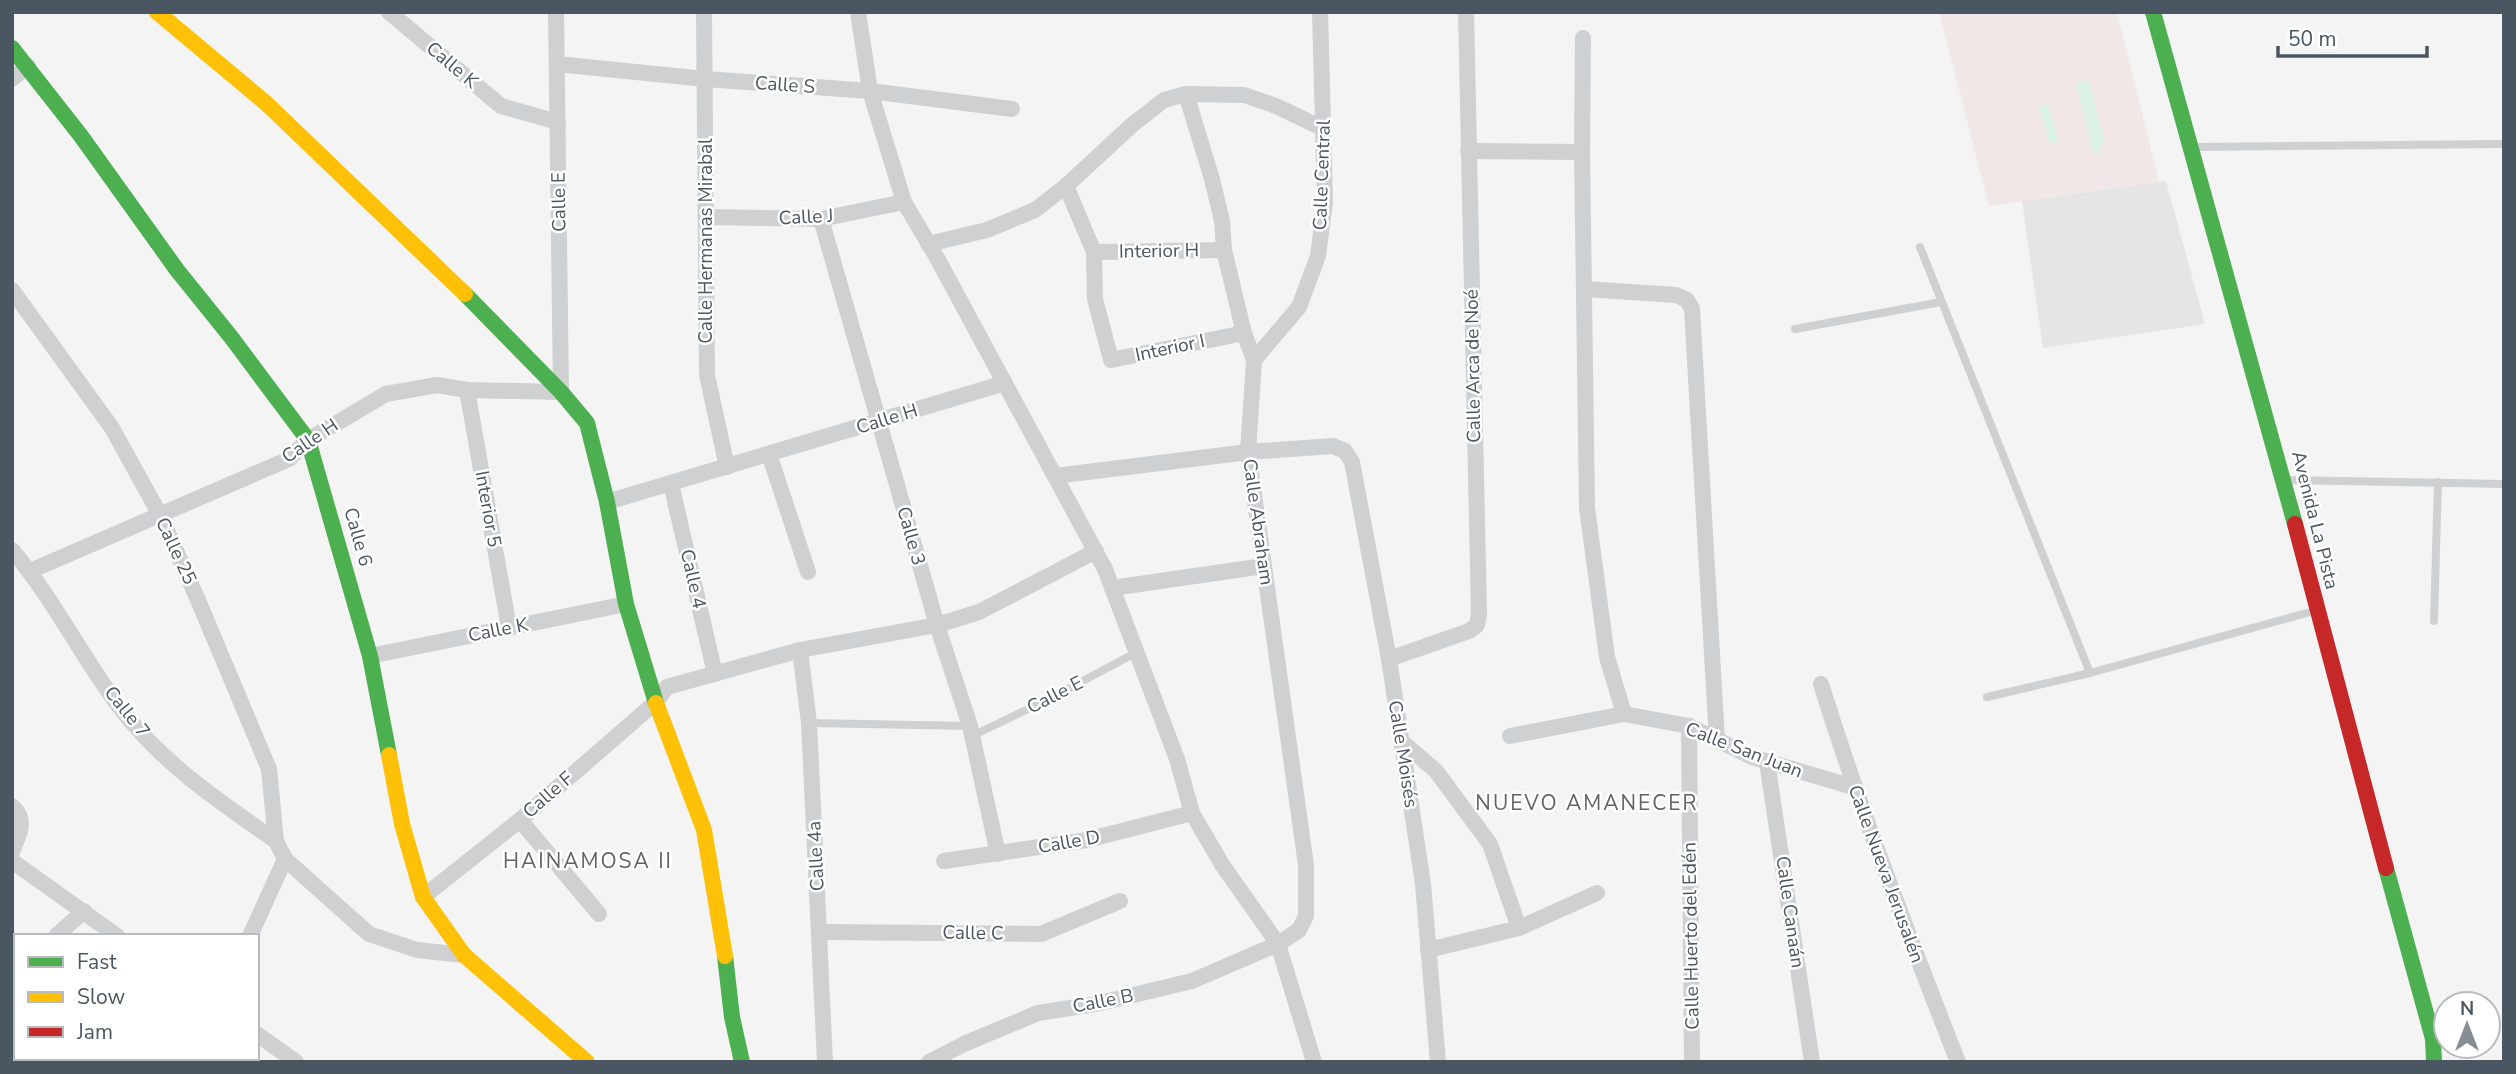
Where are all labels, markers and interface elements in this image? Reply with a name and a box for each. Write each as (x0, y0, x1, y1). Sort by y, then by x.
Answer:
scale bar (2278, 14, 2427, 58)
text: 50 m (2288, 25, 2337, 53)
street label: Calle K (420, 36, 484, 95)
street label: Calle S (754, 70, 816, 100)
street label: Calle Central (1307, 119, 1337, 231)
street label: Calle Hermanas Mirabal (693, 138, 719, 344)
street label: Calle E (545, 172, 573, 232)
street label: Calle J (778, 203, 834, 231)
street label: Interior H (1119, 237, 1199, 265)
street label: Calle Arca de Noé (1459, 289, 1487, 443)
street label: Interior I (1133, 328, 1207, 368)
street label: Calle H (853, 397, 921, 441)
street label: Calle H (277, 413, 343, 469)
street label: Avenida La Pista (2285, 448, 2345, 592)
street label: Calle Abraham (1236, 457, 1280, 587)
street label: Interior 5 (468, 469, 508, 549)
street label: Calle 3 (890, 504, 932, 568)
street label: Calle 6 (337, 505, 379, 569)
street label: Calle 25 (149, 513, 203, 589)
street label: Calle 4 (674, 547, 712, 611)
street label: Calle K (466, 611, 531, 649)
street label: Calle E (1022, 670, 1088, 720)
street label: Calle 7 (98, 680, 156, 744)
street label: Calle Moisés (1382, 698, 1424, 810)
street label: Calle San Juan (1682, 716, 1806, 784)
street label: Calle F (517, 766, 579, 824)
street label: Calle Nueva Jerusalén (1842, 782, 1930, 966)
district label: NUEVO AMANECER (1475, 789, 1699, 817)
street label: Calle 4a (801, 820, 831, 892)
street label: Calle D (1036, 824, 1102, 860)
street label: Calle Huerto del Edén (1676, 842, 1706, 1030)
district label: HAINAMOSA II (503, 847, 673, 875)
street label: Calle Canaán (1769, 854, 1811, 970)
street label: Calle C (942, 919, 1004, 947)
legend (14, 934, 259, 1060)
text: Fast (77, 948, 117, 976)
street label: Calle B (1070, 982, 1136, 1020)
text: Slow (77, 983, 126, 1011)
north arrow (2432, 990, 2502, 1060)
text: N (2460, 996, 2474, 1022)
text: Jam (76, 1018, 113, 1046)

